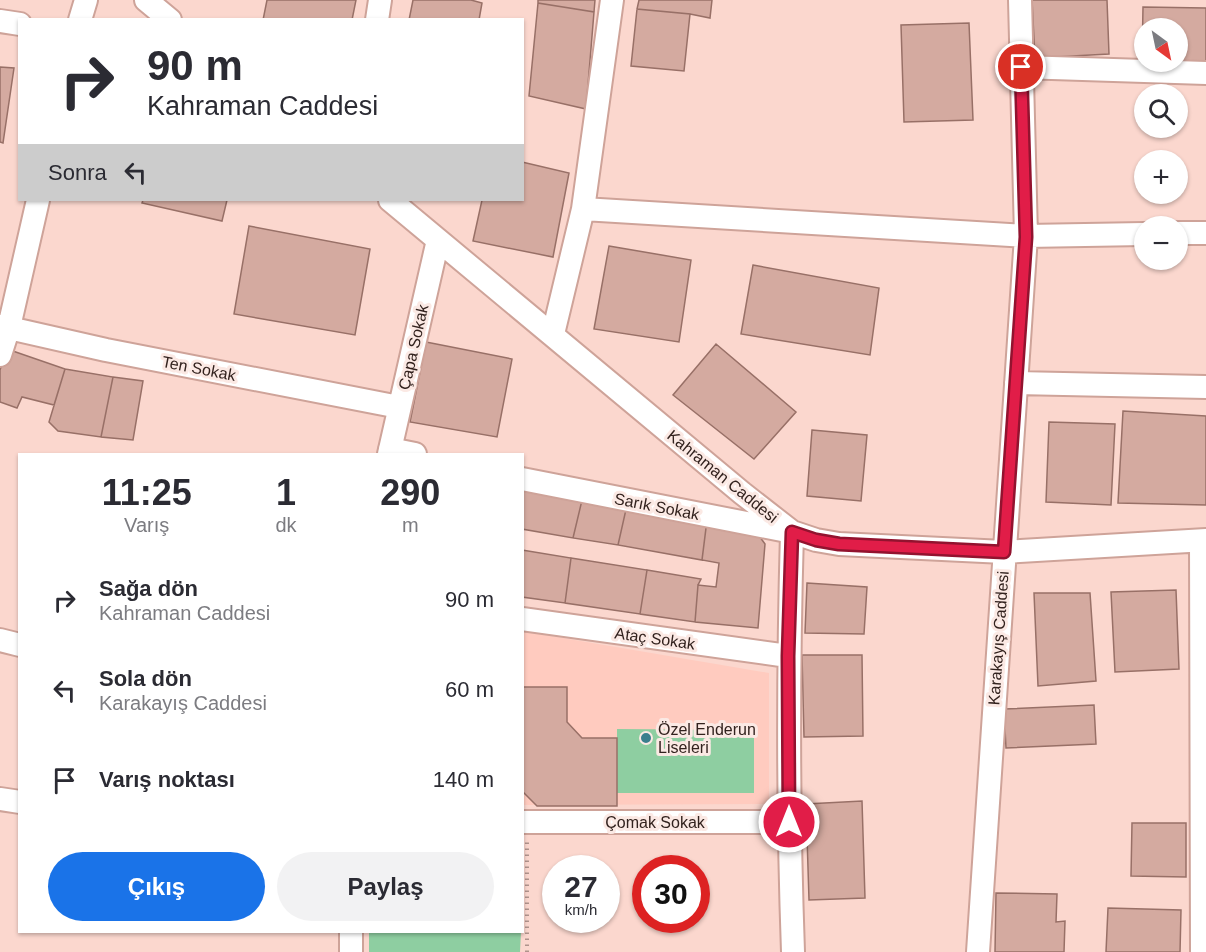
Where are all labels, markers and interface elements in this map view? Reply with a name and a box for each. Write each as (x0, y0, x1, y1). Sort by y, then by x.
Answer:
north arrow (1134, 18, 1188, 72)
map controls (1134, 18, 1188, 270)
pin (995, 41, 1046, 92)
icon: right (48, 42, 126, 120)
text: 90 m (147, 42, 243, 89)
icon: arrive (1004, 50, 1037, 83)
button: search (1134, 84, 1188, 138)
text: Kahraman Caddesi (147, 91, 378, 121)
button: + (1134, 150, 1188, 204)
icon: left (119, 156, 152, 189)
text: Sonra (48, 160, 107, 185)
button: − (1134, 216, 1188, 270)
street label: Çapa Sokak (395, 302, 432, 391)
street label: Ten Sokak (161, 353, 238, 384)
street label: Kahraman Caddesi (664, 427, 781, 526)
text: 11:25 (102, 472, 192, 513)
text: 1 (276, 472, 296, 513)
text: 290 (380, 472, 440, 513)
street label: Sarık Sokak (613, 490, 702, 523)
text: Varış (124, 514, 169, 536)
text: dk (275, 514, 297, 536)
text: m (402, 514, 419, 536)
street label: Karakayış Caddesi (985, 570, 1012, 706)
text: Sağa dön (99, 576, 198, 601)
icon: right (48, 584, 81, 617)
text: 90 m (445, 587, 494, 612)
text: Kahraman Caddesi (99, 602, 270, 624)
street label: Ataç Sokak (614, 624, 697, 653)
text: Sola dön (99, 666, 192, 691)
icon: left (48, 674, 81, 707)
text: 60 m (445, 677, 494, 702)
text: Karakayış Caddesi (99, 692, 267, 714)
place label: Özel Enderun Liseleri (658, 721, 756, 756)
marker: Özel Enderun Liseleri (639, 731, 653, 745)
icon: arrive (48, 764, 81, 797)
text: Varış noktası (99, 767, 235, 792)
text: 140 m (433, 767, 494, 792)
position arrow (757, 790, 821, 854)
street label: Çomak Sokak (605, 814, 706, 831)
button: Çıkış (48, 852, 265, 921)
button: Paylaş (277, 852, 494, 921)
speed limit sign: 30 (632, 855, 710, 933)
text: 27 (564, 870, 598, 903)
text: km/h (565, 901, 597, 918)

